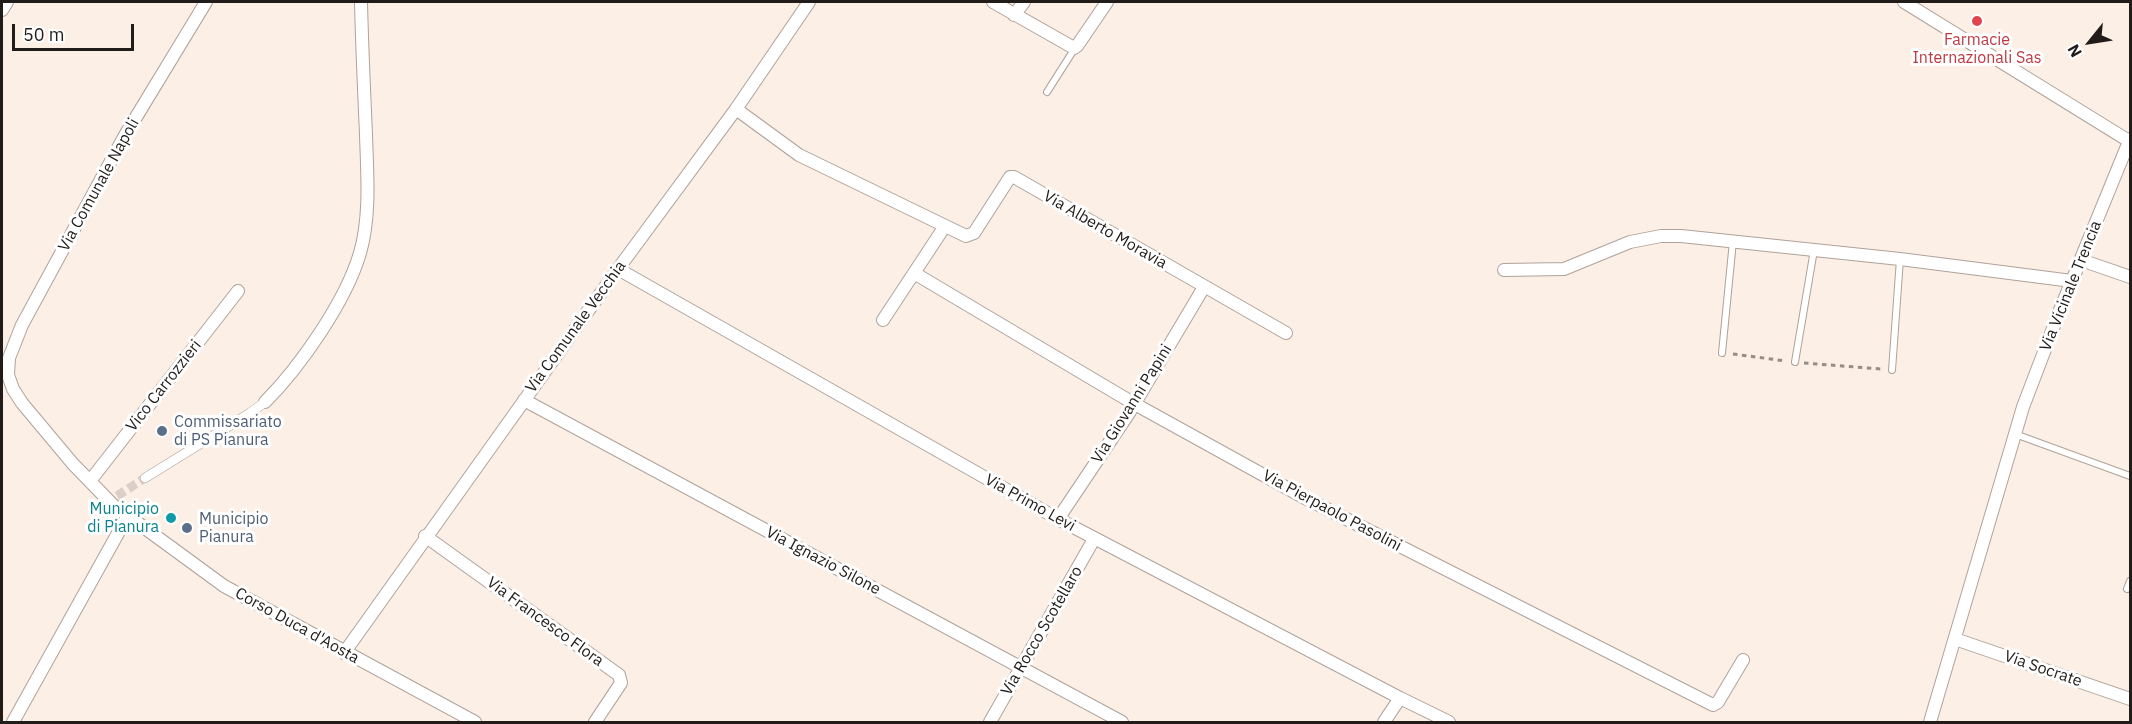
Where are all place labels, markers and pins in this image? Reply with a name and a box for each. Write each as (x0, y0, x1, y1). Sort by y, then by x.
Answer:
marker: Farmacie Internazionali Sas (1970, 14, 1984, 28)
place label: Farmacie Internazionali Sas (1912, 30, 2042, 68)
place label: Commissariato di PS Pianura (174, 412, 282, 450)
marker: Commissariato di PS Pianura (155, 424, 169, 438)
place label: Municipio di Pianura (87, 499, 159, 537)
place label: Municipio Pianura (199, 509, 268, 547)
marker: Municipio di Pianura (164, 511, 178, 525)
marker: Municipio Pianura (180, 521, 194, 535)

